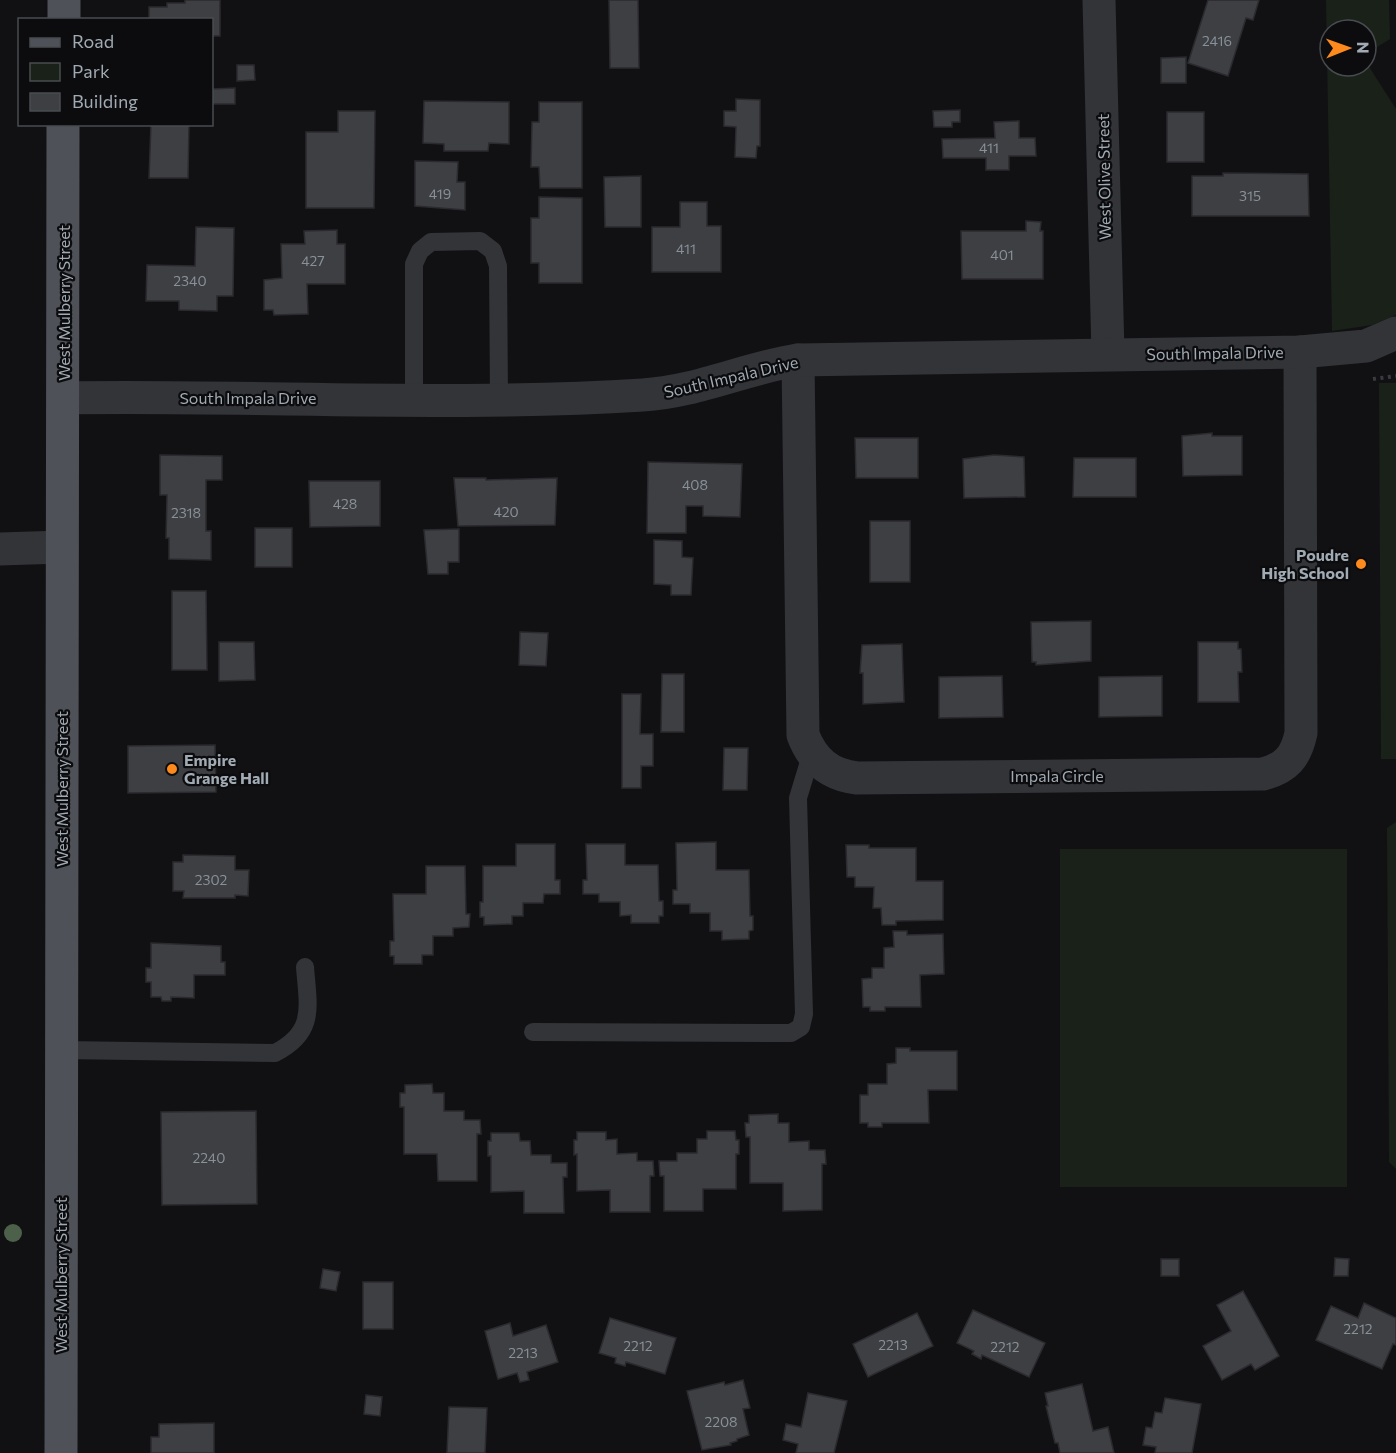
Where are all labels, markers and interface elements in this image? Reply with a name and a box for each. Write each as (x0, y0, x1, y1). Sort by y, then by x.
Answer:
legend (18, 18, 213, 126)
north arrow (1318, 18, 1378, 78)
text: Road (72, 30, 114, 52)
house number: 2416 (1202, 32, 1232, 49)
text: N (1354, 42, 1373, 54)
text: Park (72, 60, 110, 82)
text: Building (72, 90, 138, 112)
street label: West Olive Street (1093, 113, 1114, 240)
house number: 411 (979, 139, 999, 156)
house number: 419 (429, 185, 451, 202)
house number: 315 (1239, 187, 1261, 204)
street label: West Mulberry Street (54, 225, 73, 381)
house number: 411 (676, 240, 696, 257)
house number: 401 (990, 246, 1014, 263)
house number: 427 (301, 252, 325, 269)
house number: 2340 (173, 272, 207, 289)
street label: South Impala Drive (1146, 342, 1284, 363)
street label: South Impala Drive (662, 352, 800, 401)
street label: South Impala Drive (179, 388, 317, 407)
house number: 408 (682, 476, 708, 493)
house number: 428 (333, 495, 357, 512)
house number: 420 (493, 503, 519, 520)
house number: 2318 (171, 504, 201, 521)
place label: Poudre High School (1261, 545, 1349, 582)
marker: Poudre High School (1354, 557, 1368, 571)
street label: West Mulberry Street (52, 711, 71, 867)
place label: Empire Grange Hall (184, 750, 269, 787)
marker: Empire Grange Hall (165, 762, 179, 776)
street label: Impala Circle (1010, 766, 1104, 785)
house number: 2302 (195, 871, 228, 888)
house number: 2240 (193, 1149, 225, 1166)
street label: West Mulberry Street (51, 1197, 70, 1353)
house number: 2212 (1343, 1320, 1373, 1337)
house number: 2213 (878, 1336, 908, 1353)
house number: 2212 (623, 1337, 653, 1354)
house number: 2212 (990, 1338, 1020, 1355)
house number: 2213 (508, 1344, 538, 1361)
house number: 2208 (704, 1413, 738, 1430)

